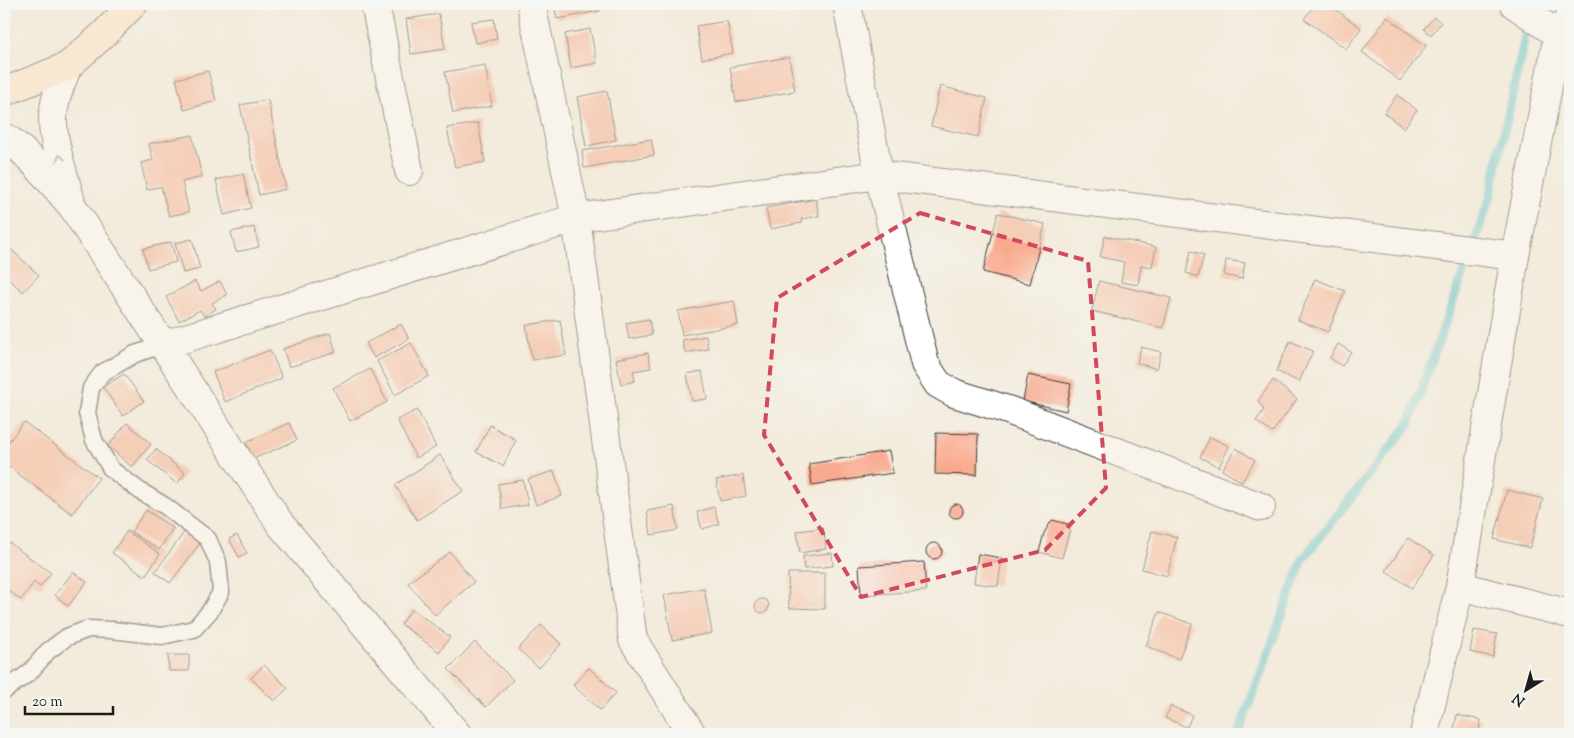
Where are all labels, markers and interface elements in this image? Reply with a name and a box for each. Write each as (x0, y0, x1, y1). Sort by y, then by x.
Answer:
one-way arrow (55, 154, 66, 163)
north arrow (1502, 666, 1552, 716)
scale bar (25, 683, 112, 715)
text: N (1509, 687, 1530, 710)
text: 20 m (32, 692, 63, 713)

